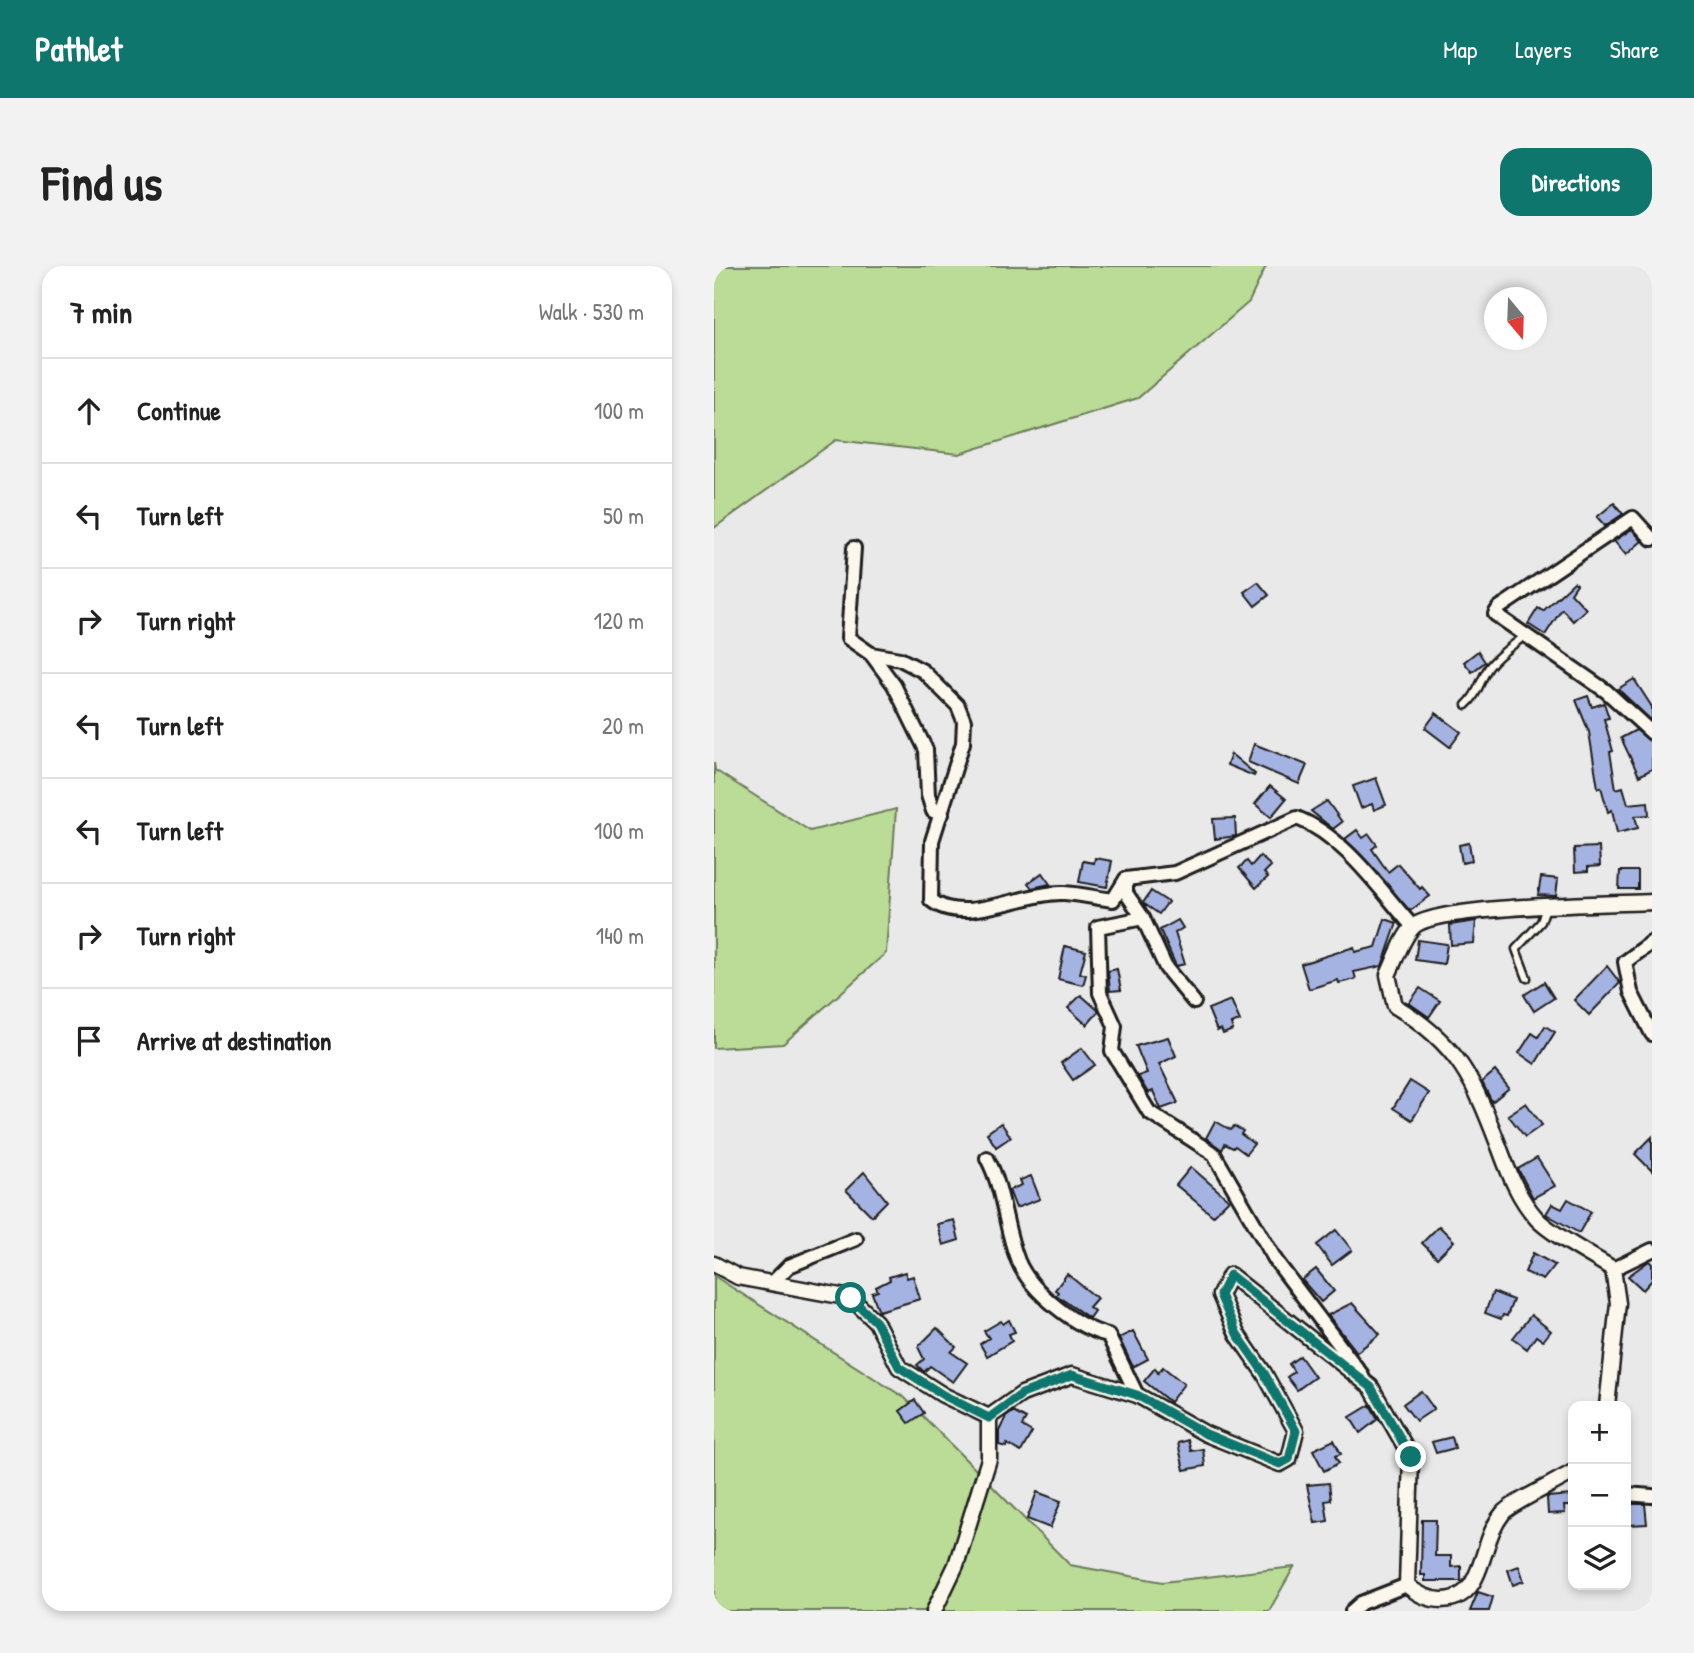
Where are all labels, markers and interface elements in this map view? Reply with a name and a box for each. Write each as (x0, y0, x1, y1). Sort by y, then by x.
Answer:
text: Pathlet (35, 27, 122, 71)
text: Map (1443, 33, 1477, 65)
text: Layers (1515, 33, 1572, 65)
text: Share (1610, 33, 1659, 65)
button: Directions (1500, 148, 1652, 216)
text: Find us (42, 149, 162, 215)
north arrow (1484, 287, 1547, 350)
text: 7 min (70, 292, 132, 332)
text: Walk · 530 m (539, 296, 644, 327)
icon: ahead (70, 392, 108, 430)
text: Continue (137, 393, 221, 428)
text: 100 m (594, 395, 644, 426)
icon: left (70, 497, 108, 535)
text: Turn left (137, 498, 223, 533)
text: 50 m (603, 500, 644, 531)
icon: right (70, 602, 108, 640)
text: Turn right (137, 603, 235, 638)
text: 120 m (594, 605, 644, 636)
icon: left (70, 707, 108, 745)
text: Turn left (137, 708, 223, 743)
text: 20 m (602, 710, 644, 741)
icon: left (70, 812, 108, 850)
text: Turn left (137, 813, 223, 848)
text: 100 m (594, 815, 644, 846)
icon: right (70, 917, 108, 955)
text: Turn right (137, 918, 235, 953)
text: 140 m (596, 920, 644, 951)
icon: arrive (70, 1022, 108, 1060)
text: Arrive at destination (137, 1023, 332, 1058)
route start (835, 1282, 866, 1313)
map controls (1568, 1401, 1631, 1590)
button: + (1568, 1401, 1631, 1464)
route end (1395, 1441, 1426, 1472)
button: − (1568, 1464, 1631, 1527)
button: layers (1568, 1527, 1631, 1590)

